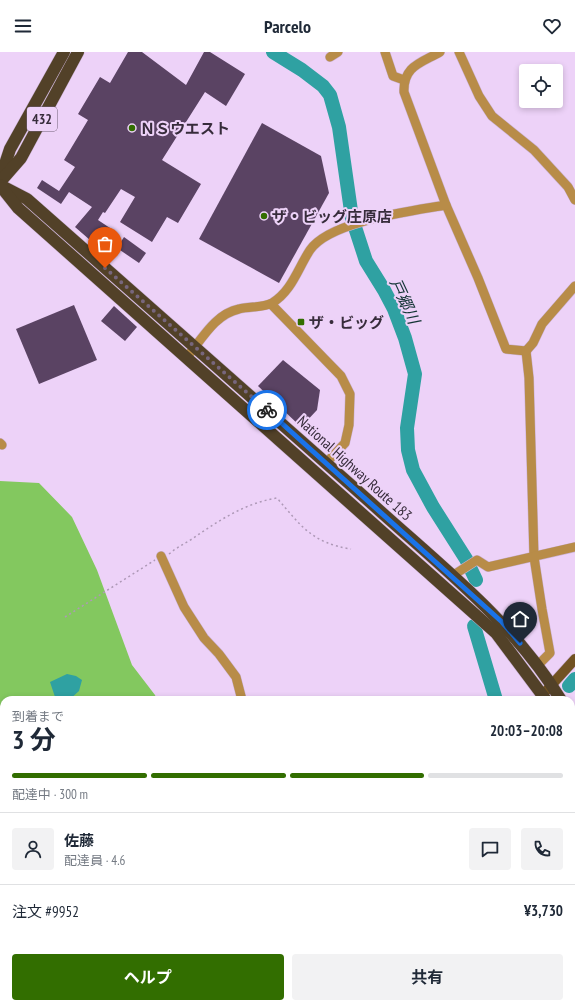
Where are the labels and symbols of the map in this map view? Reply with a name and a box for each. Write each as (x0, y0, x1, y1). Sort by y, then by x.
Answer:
road number: 432 (27, 107, 57, 131)
place label: ＮＳウエスト (140, 119, 230, 138)
marker: ＮＳウエスト (127, 123, 137, 133)
place label: ザ・ビッグ庄原店 (272, 207, 392, 226)
marker: ザ・ビッグ庄原店 (259, 211, 269, 221)
pin (88, 227, 122, 268)
water label: 戸郷川 (386, 275, 425, 329)
place label: ザ・ビッグ (309, 313, 384, 332)
marker: ザ・ビッグ (296, 317, 306, 327)
courier (247, 390, 287, 430)
street label: National Highway Route 183 (294, 411, 416, 525)
pin (503, 602, 537, 643)

